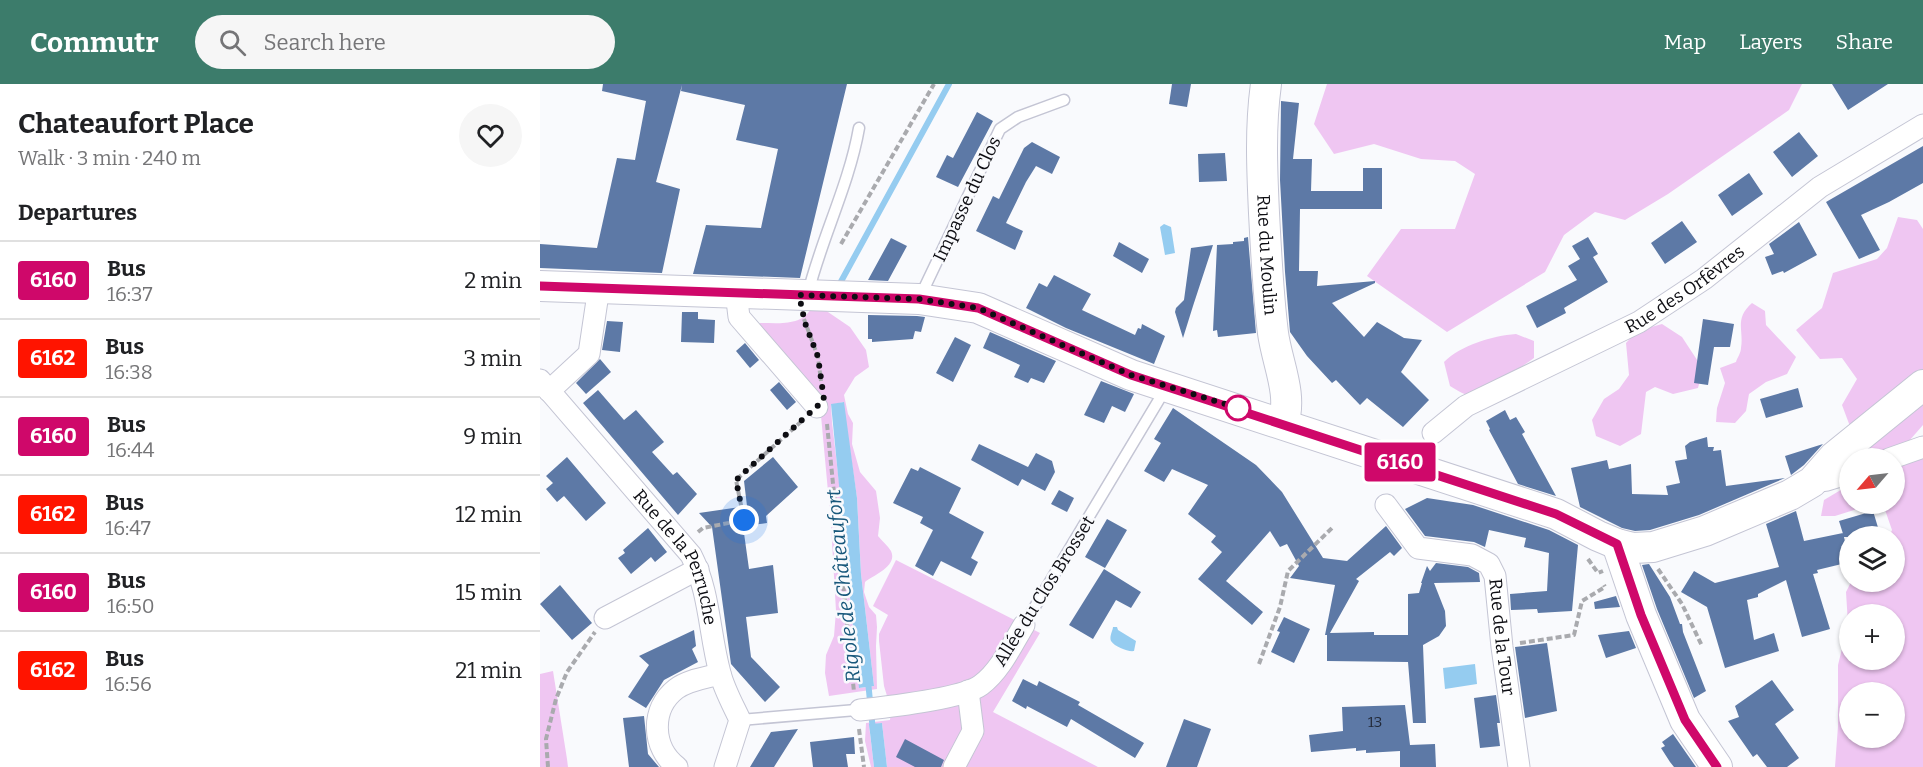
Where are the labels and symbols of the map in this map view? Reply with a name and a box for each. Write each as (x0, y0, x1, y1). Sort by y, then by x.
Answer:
street label: Impasse du Clos (928, 133, 1006, 265)
street label: Rue du Moulin (1252, 194, 1282, 317)
street label: Rue des Orfèvres (1621, 240, 1749, 338)
unlabelled marker (1225, 395, 1251, 421)
line badge: 6160 (1358, 442, 1442, 482)
north arrow (1839, 448, 1905, 514)
street label: Rue de la Perruche (628, 485, 721, 627)
water label: Rigole de Châteaufort (821, 487, 866, 684)
your location (729, 505, 759, 535)
street label: Allée du Clos Brosset (989, 511, 1099, 670)
street label: Rue de la Tour (1484, 577, 1520, 697)
house number: 13 (1368, 713, 1382, 731)

